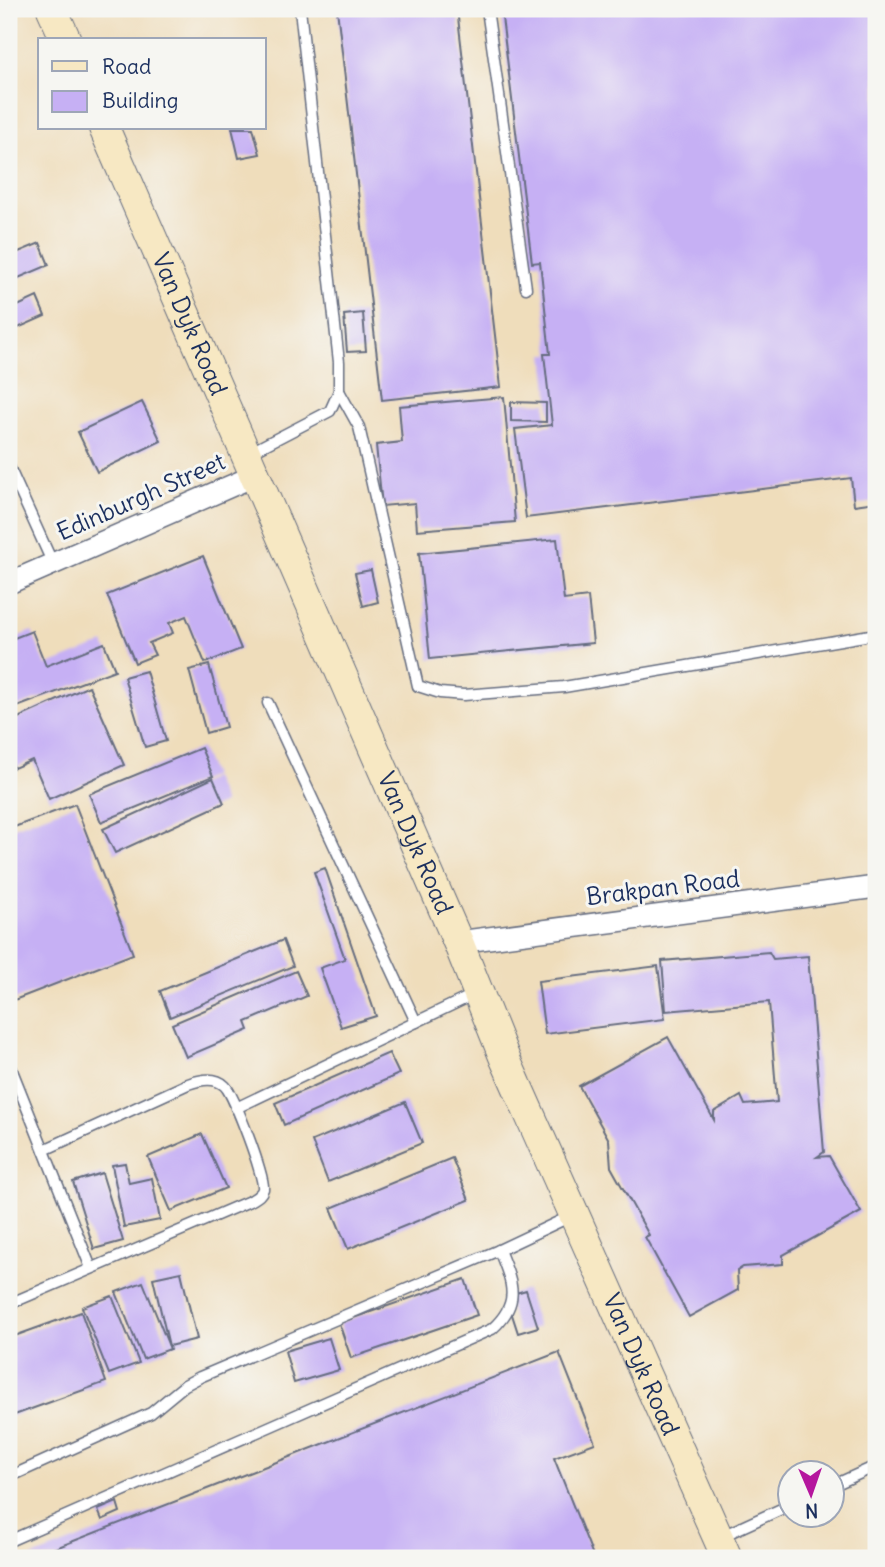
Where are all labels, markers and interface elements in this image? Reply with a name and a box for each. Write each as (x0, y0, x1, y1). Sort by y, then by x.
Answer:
legend (38, 38, 266, 130)
text: Road (102, 53, 151, 80)
text: Building (102, 87, 178, 114)
street label: Van Dyk Road (146, 248, 234, 400)
street label: Edinburgh Street (52, 446, 229, 547)
street label: Van Dyk Road (372, 767, 460, 919)
street label: Brakpan Road (584, 863, 741, 911)
street label: Van Dyk Road (597, 1288, 686, 1440)
north arrow (776, 1458, 846, 1528)
text: N (805, 1499, 819, 1523)

